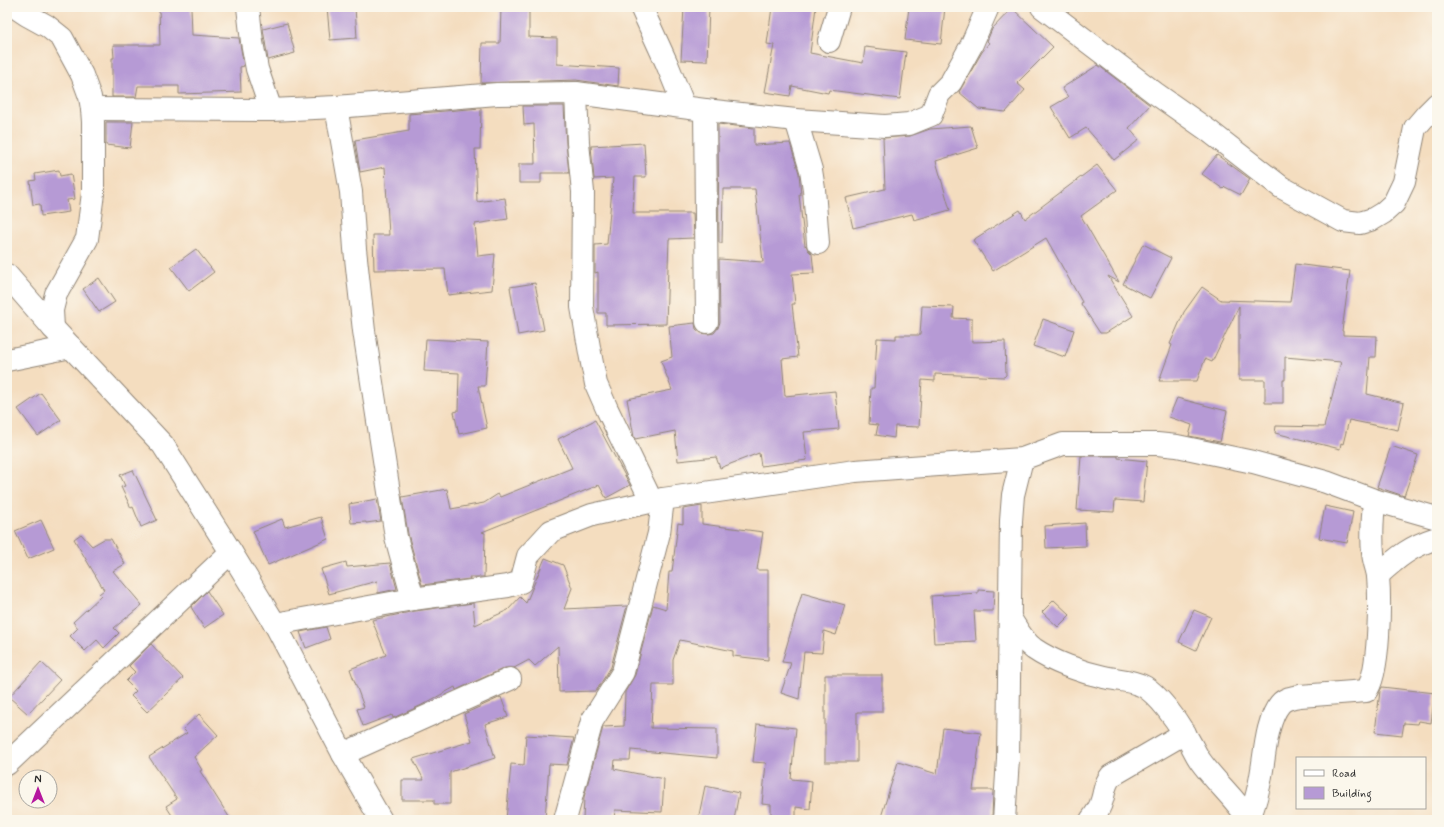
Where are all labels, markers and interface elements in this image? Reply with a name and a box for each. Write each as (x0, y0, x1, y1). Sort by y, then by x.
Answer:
legend (1296, 757, 1426, 809)
text: Road (1332, 766, 1356, 782)
north arrow (18, 769, 58, 809)
text: N (34, 773, 42, 787)
text: Building (1332, 786, 1372, 803)

